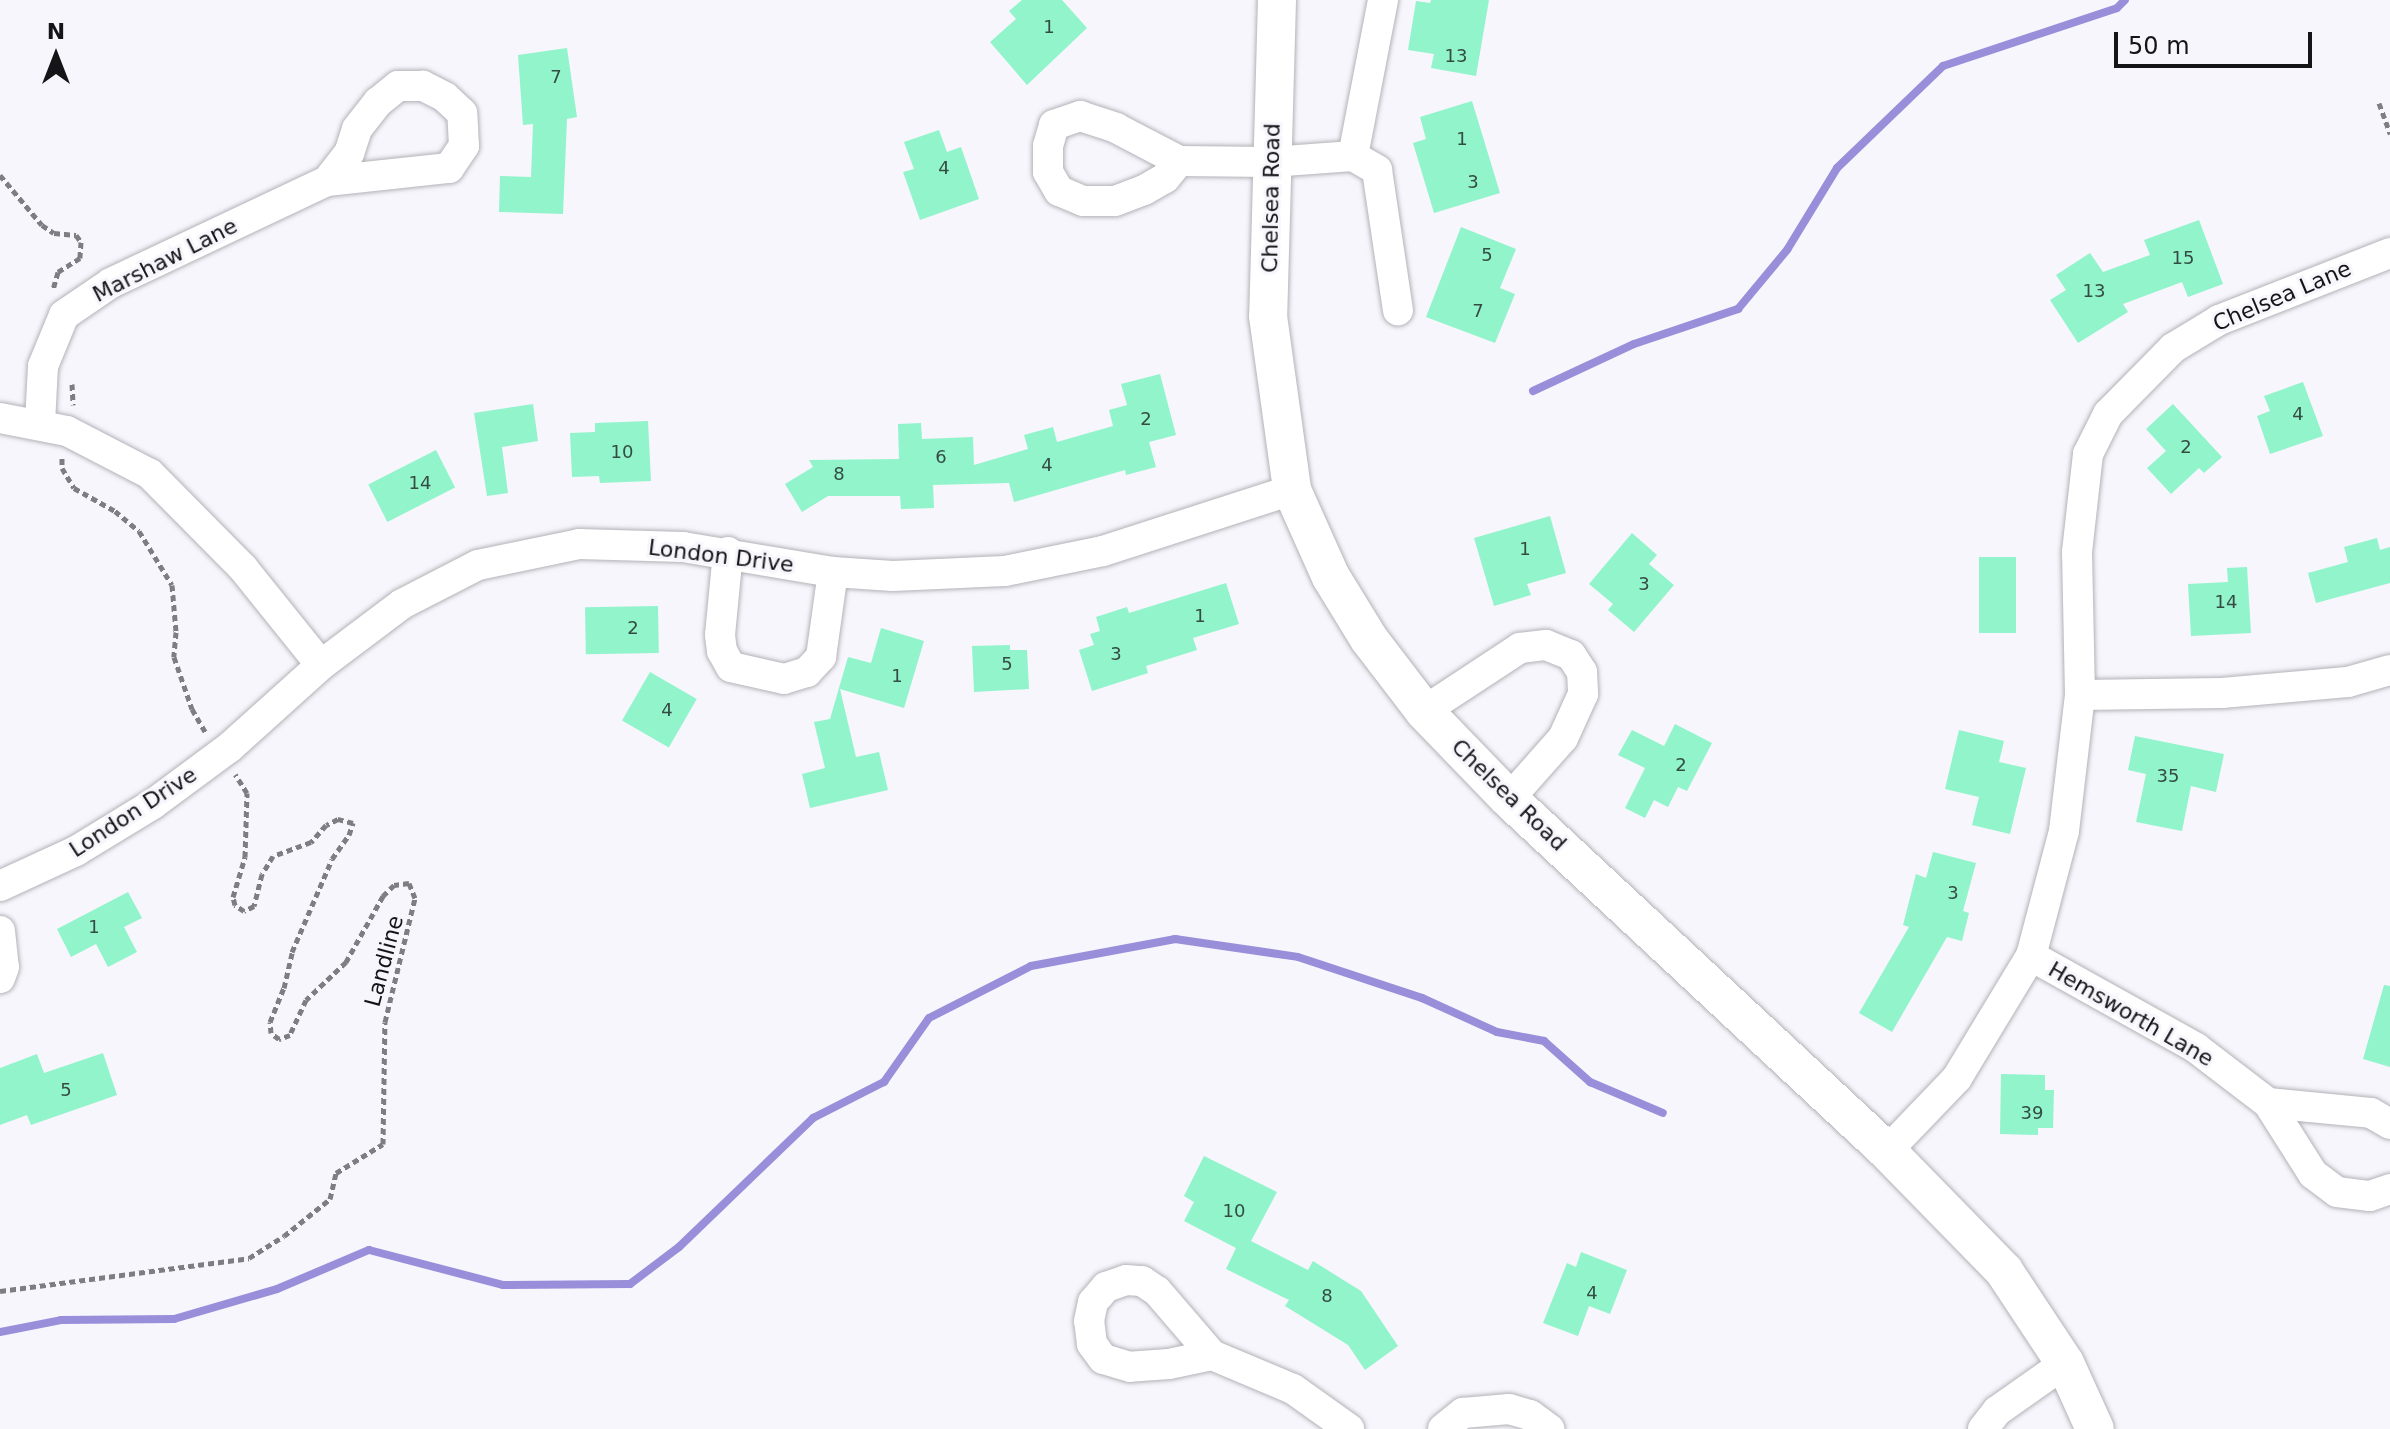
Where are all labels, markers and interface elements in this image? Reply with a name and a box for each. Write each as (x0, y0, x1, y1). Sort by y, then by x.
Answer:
north arrow (16, 16, 96, 96)
house number: 1 (1043, 16, 1055, 38)
scale bar (2118, 16, 2316, 66)
text: N (47, 19, 65, 44)
text: 50 m (2128, 32, 2190, 60)
house number: 13 (1445, 45, 1467, 67)
house number: 7 (550, 66, 562, 88)
street label: Chelsea Road (1256, 123, 1286, 273)
house number: 1 (1456, 128, 1468, 150)
house number: 4 (938, 157, 950, 179)
house number: 3 (1467, 171, 1479, 193)
street label: Marshaw Lane (88, 212, 242, 308)
house number: 5 (1481, 244, 1493, 266)
house number: 15 (2172, 247, 2194, 269)
street label: Chelsea Lane (2209, 255, 2355, 337)
house number: 13 (2083, 280, 2105, 302)
house number: 7 (1472, 300, 1484, 322)
house number: 4 (2292, 403, 2304, 425)
house number: 2 (1140, 408, 1152, 430)
house number: 2 (2180, 436, 2192, 458)
house number: 10 (611, 441, 633, 463)
house number: 6 (935, 446, 947, 468)
house number: 4 (1041, 454, 1053, 476)
house number: 8 (833, 463, 845, 485)
house number: 14 (409, 472, 431, 494)
street label: London Drive (647, 534, 795, 578)
house number: 1 (1519, 538, 1531, 560)
house number: 3 (1638, 573, 1650, 595)
house number: 14 (2215, 591, 2237, 613)
house number: 1 (1194, 605, 1206, 627)
house number: 2 (627, 617, 639, 639)
house number: 3 (1110, 643, 1122, 665)
house number: 5 (1001, 653, 1013, 675)
house number: 1 (891, 665, 903, 687)
house number: 4 (661, 699, 673, 721)
street label: Chelsea Road (1446, 734, 1572, 856)
house number: 2 (1675, 754, 1687, 776)
street label: London Drive (64, 761, 202, 863)
house number: 35 (2157, 765, 2179, 787)
house number: 3 (1947, 882, 1959, 904)
street label: Landline (359, 912, 409, 1010)
house number: 1 (88, 916, 100, 938)
street label: Hemsworth Lane (2044, 956, 2218, 1072)
house number: 5 (60, 1079, 72, 1101)
house number: 39 (2021, 1102, 2043, 1124)
house number: 10 (1223, 1200, 1245, 1222)
house number: 4 (1586, 1282, 1598, 1304)
house number: 8 (1321, 1285, 1333, 1307)

